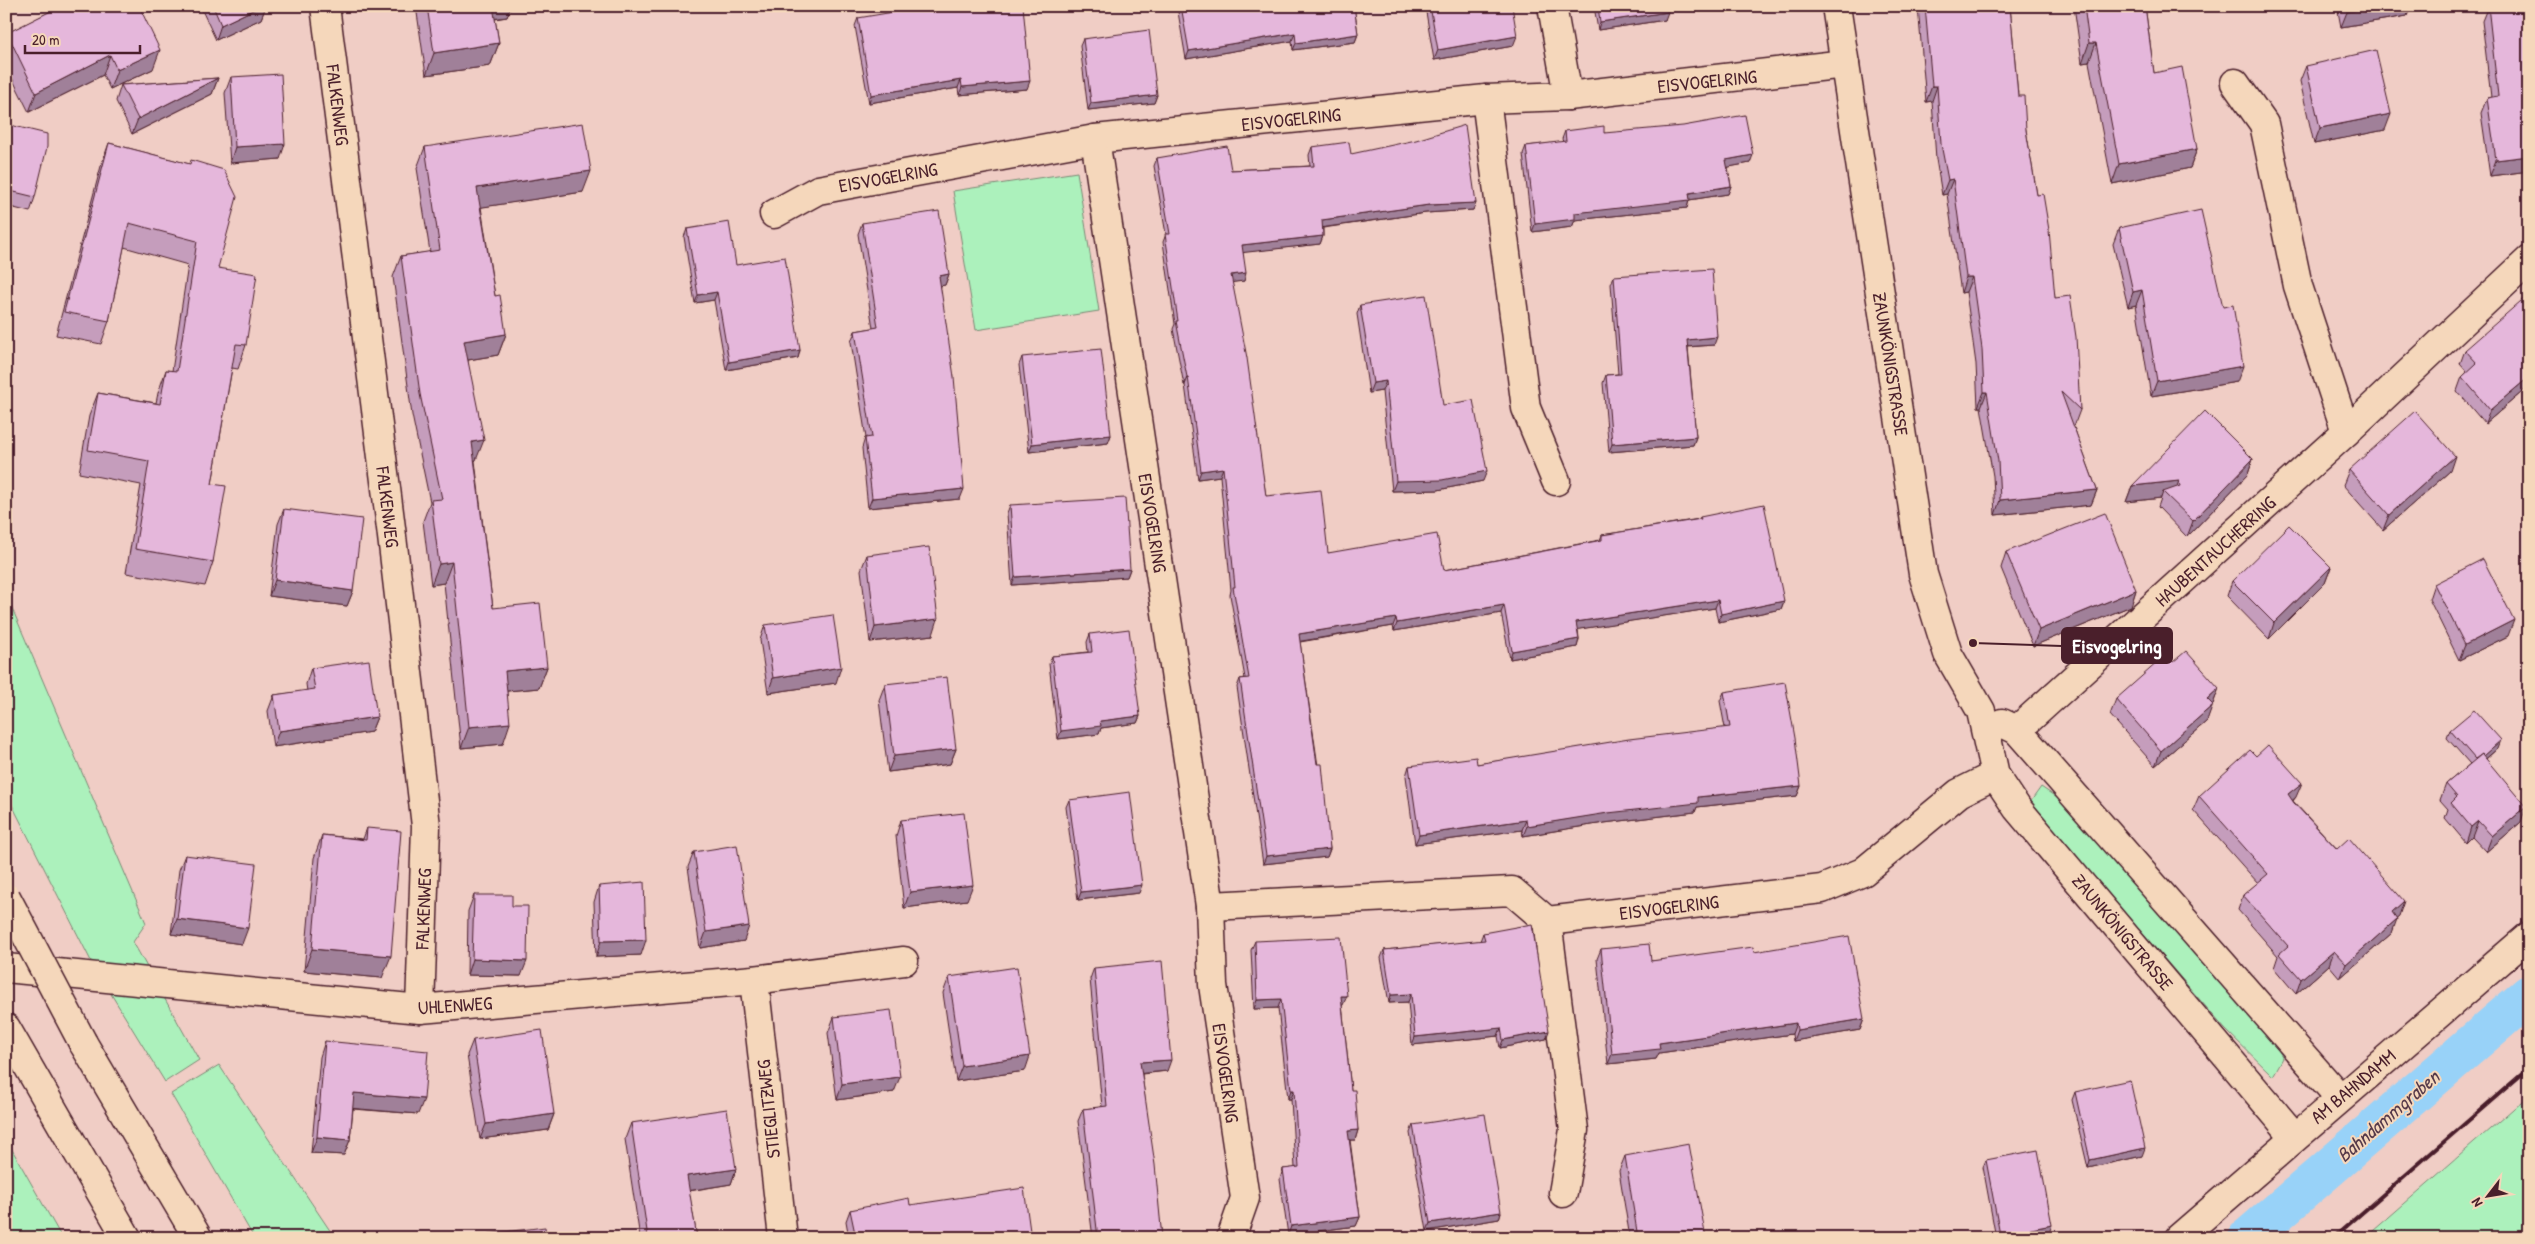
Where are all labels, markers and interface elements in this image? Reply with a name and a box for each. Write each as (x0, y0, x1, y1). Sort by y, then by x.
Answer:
scale bar (25, 22, 140, 54)
text: 20 m (32, 29, 59, 50)
street label: FALKENWEG (320, 62, 356, 147)
street label: EISVOGELRING (1656, 63, 1758, 99)
street label: EISVOGELRING (1240, 101, 1342, 137)
street label: EISVOGELRING (837, 156, 939, 198)
street label: ZAUNKÖNIGSTRASSE (1867, 290, 1915, 438)
street label: FALKENWEG (370, 464, 406, 549)
street label: EISVOGELRING (1132, 472, 1174, 574)
street label: HAUBENTAUCHERRING (2149, 490, 2281, 612)
callout: Eisvogelring (2062, 628, 2172, 663)
text: Eisvogelring (2072, 632, 2162, 660)
street label: FALKENWEG (409, 868, 437, 951)
street label: ZAUNKÖNIGSTRASSE (2066, 868, 2180, 996)
street label: EISVOGELRING (1618, 888, 1720, 926)
street label: UHLENWEG (417, 989, 493, 1021)
street label: EISVOGELRING (1206, 1022, 1246, 1124)
street label: AM BAHNDAMM (2305, 1043, 2401, 1129)
street label: STIEGLITZWEG (750, 1058, 786, 1160)
water label: Bahndammgraben (2331, 1062, 2447, 1169)
north arrow (2462, 1172, 2512, 1222)
text: N (2466, 1194, 2486, 1211)

